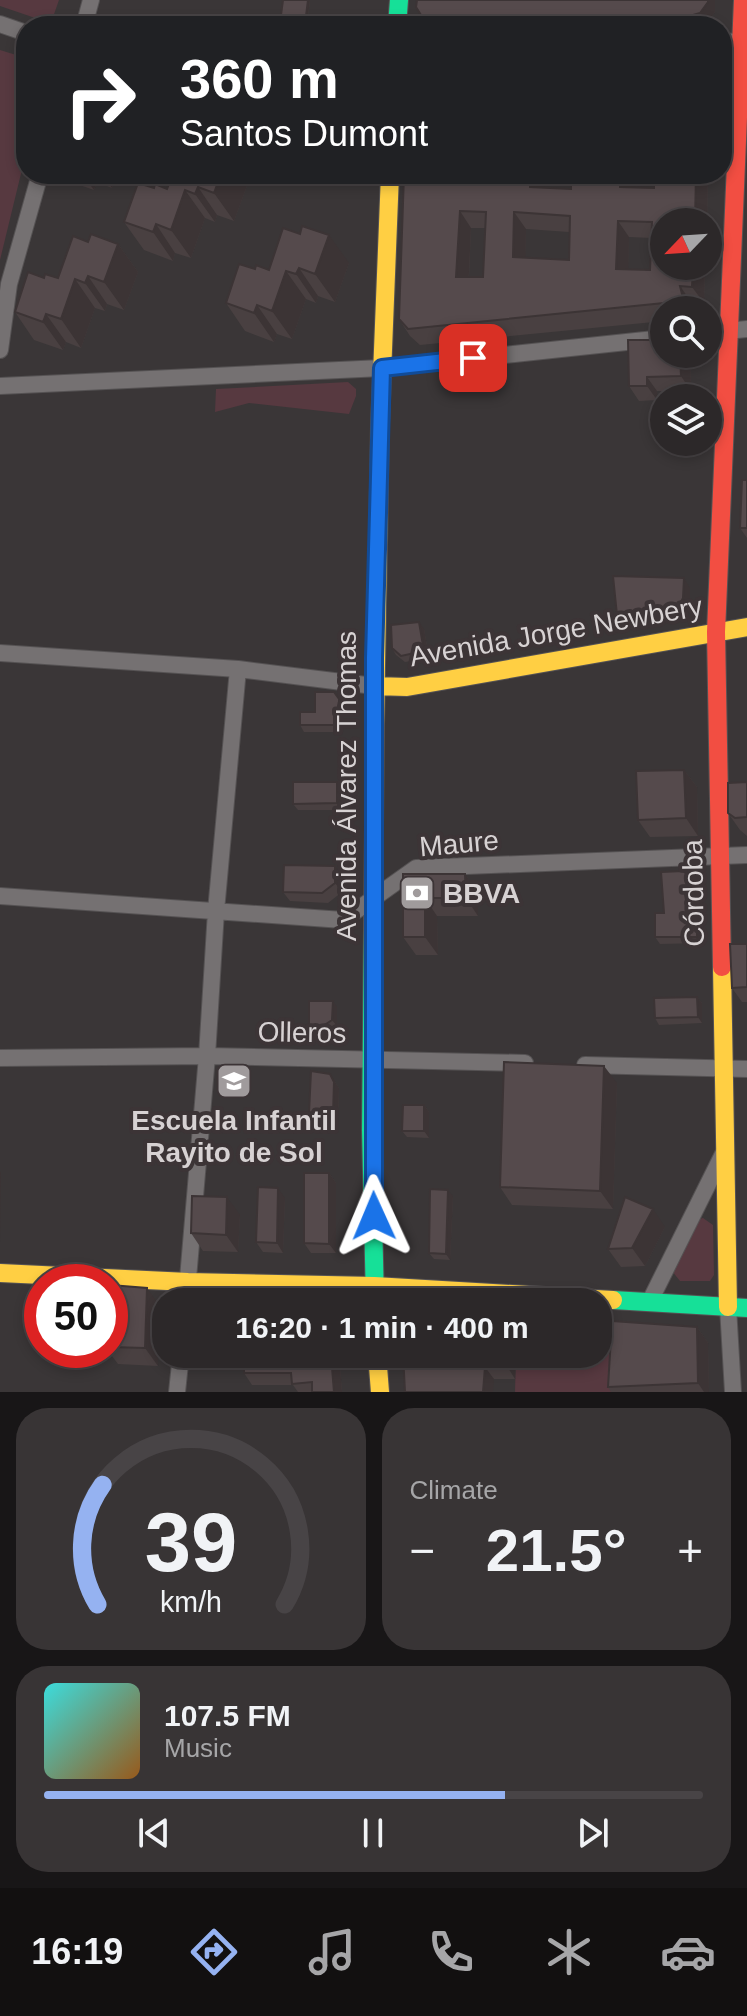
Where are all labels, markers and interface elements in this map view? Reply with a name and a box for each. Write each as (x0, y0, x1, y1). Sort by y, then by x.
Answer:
text: 360 m (180, 47, 339, 110)
icon: right (48, 48, 152, 152)
text: Santos Dumont (180, 113, 428, 154)
north arrow (650, 208, 722, 280)
map controls (650, 208, 722, 456)
button: search (650, 296, 722, 368)
pin (439, 324, 507, 392)
icon: arrive (451, 336, 495, 380)
button: layers (650, 384, 722, 456)
street label: Avenida Jorge Newbery (407, 590, 705, 673)
street label: Avenida Álvarez Thomas (331, 631, 362, 941)
street label: Maure (418, 825, 500, 862)
street label: Córdoba (677, 839, 710, 947)
bank icon: BBVA (398, 874, 436, 912)
place label: BBVA (443, 878, 520, 909)
street label: Olleros (257, 1016, 347, 1049)
school or university icon: Escuela Infantil Rayito de Sol (215, 1062, 253, 1100)
place label: Escuela Infantil Rayito de Sol (131, 1105, 337, 1168)
position arrow (332, 1174, 416, 1258)
speed limit sign: 50 (24, 1264, 128, 1368)
text: 16:20 · 1 min · 400 m (235, 1311, 529, 1344)
text: Climate (410, 1475, 498, 1505)
text: 39 (144, 1496, 237, 1589)
text: 21.5° (486, 1517, 627, 1584)
text: − (410, 1526, 435, 1575)
text: + (677, 1526, 703, 1575)
text: km/h (160, 1586, 222, 1618)
text: 107.5 FM (164, 1699, 291, 1732)
text: Music (164, 1733, 232, 1763)
icon: previous (132, 1811, 176, 1855)
icon: pause (351, 1811, 395, 1855)
icon: next (571, 1811, 615, 1855)
icon: directions (186, 1924, 242, 1980)
icon: music (304, 1924, 360, 1980)
icon: phone (423, 1924, 479, 1980)
icon: climate (541, 1924, 597, 1980)
icon: car (660, 1924, 716, 1980)
text: 16:19 (31, 1931, 123, 1972)

